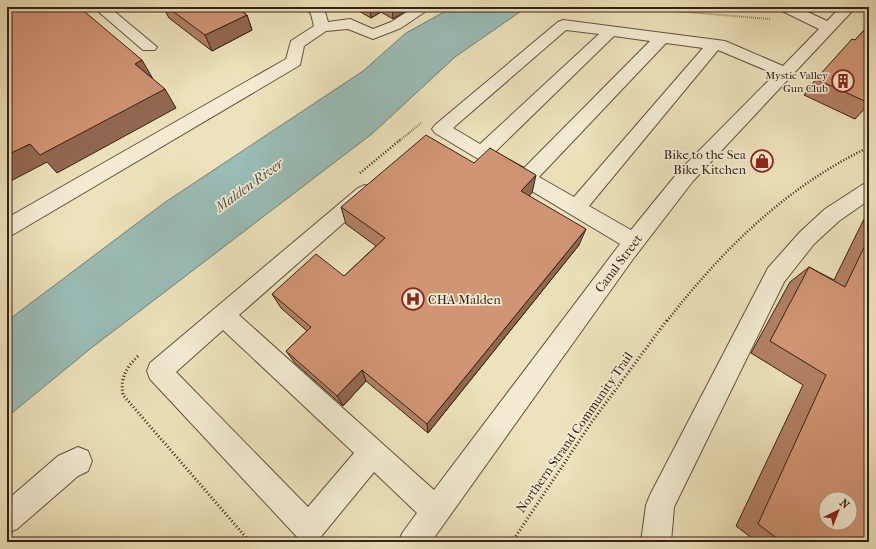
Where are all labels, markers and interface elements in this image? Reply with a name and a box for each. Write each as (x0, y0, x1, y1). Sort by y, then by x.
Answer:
building icon: Mystic Valley Gun Club (830, 68, 856, 94)
place label: Mystic Valley Gun Club (765, 69, 829, 95)
place label: Bike to the Sea Bike Kitchen (664, 147, 747, 177)
shop icon: Bike to the Sea Bike Kitchen (749, 148, 775, 174)
water label: Malden River (211, 154, 288, 216)
street label: Canal Street (592, 231, 645, 295)
hospital icon: CHA Malden (400, 286, 426, 312)
place label: CHA Malden (428, 292, 501, 307)
street label: Northern Strand Community Trail (513, 349, 636, 516)
north arrow (818, 491, 858, 531)
text: N (837, 496, 852, 512)

